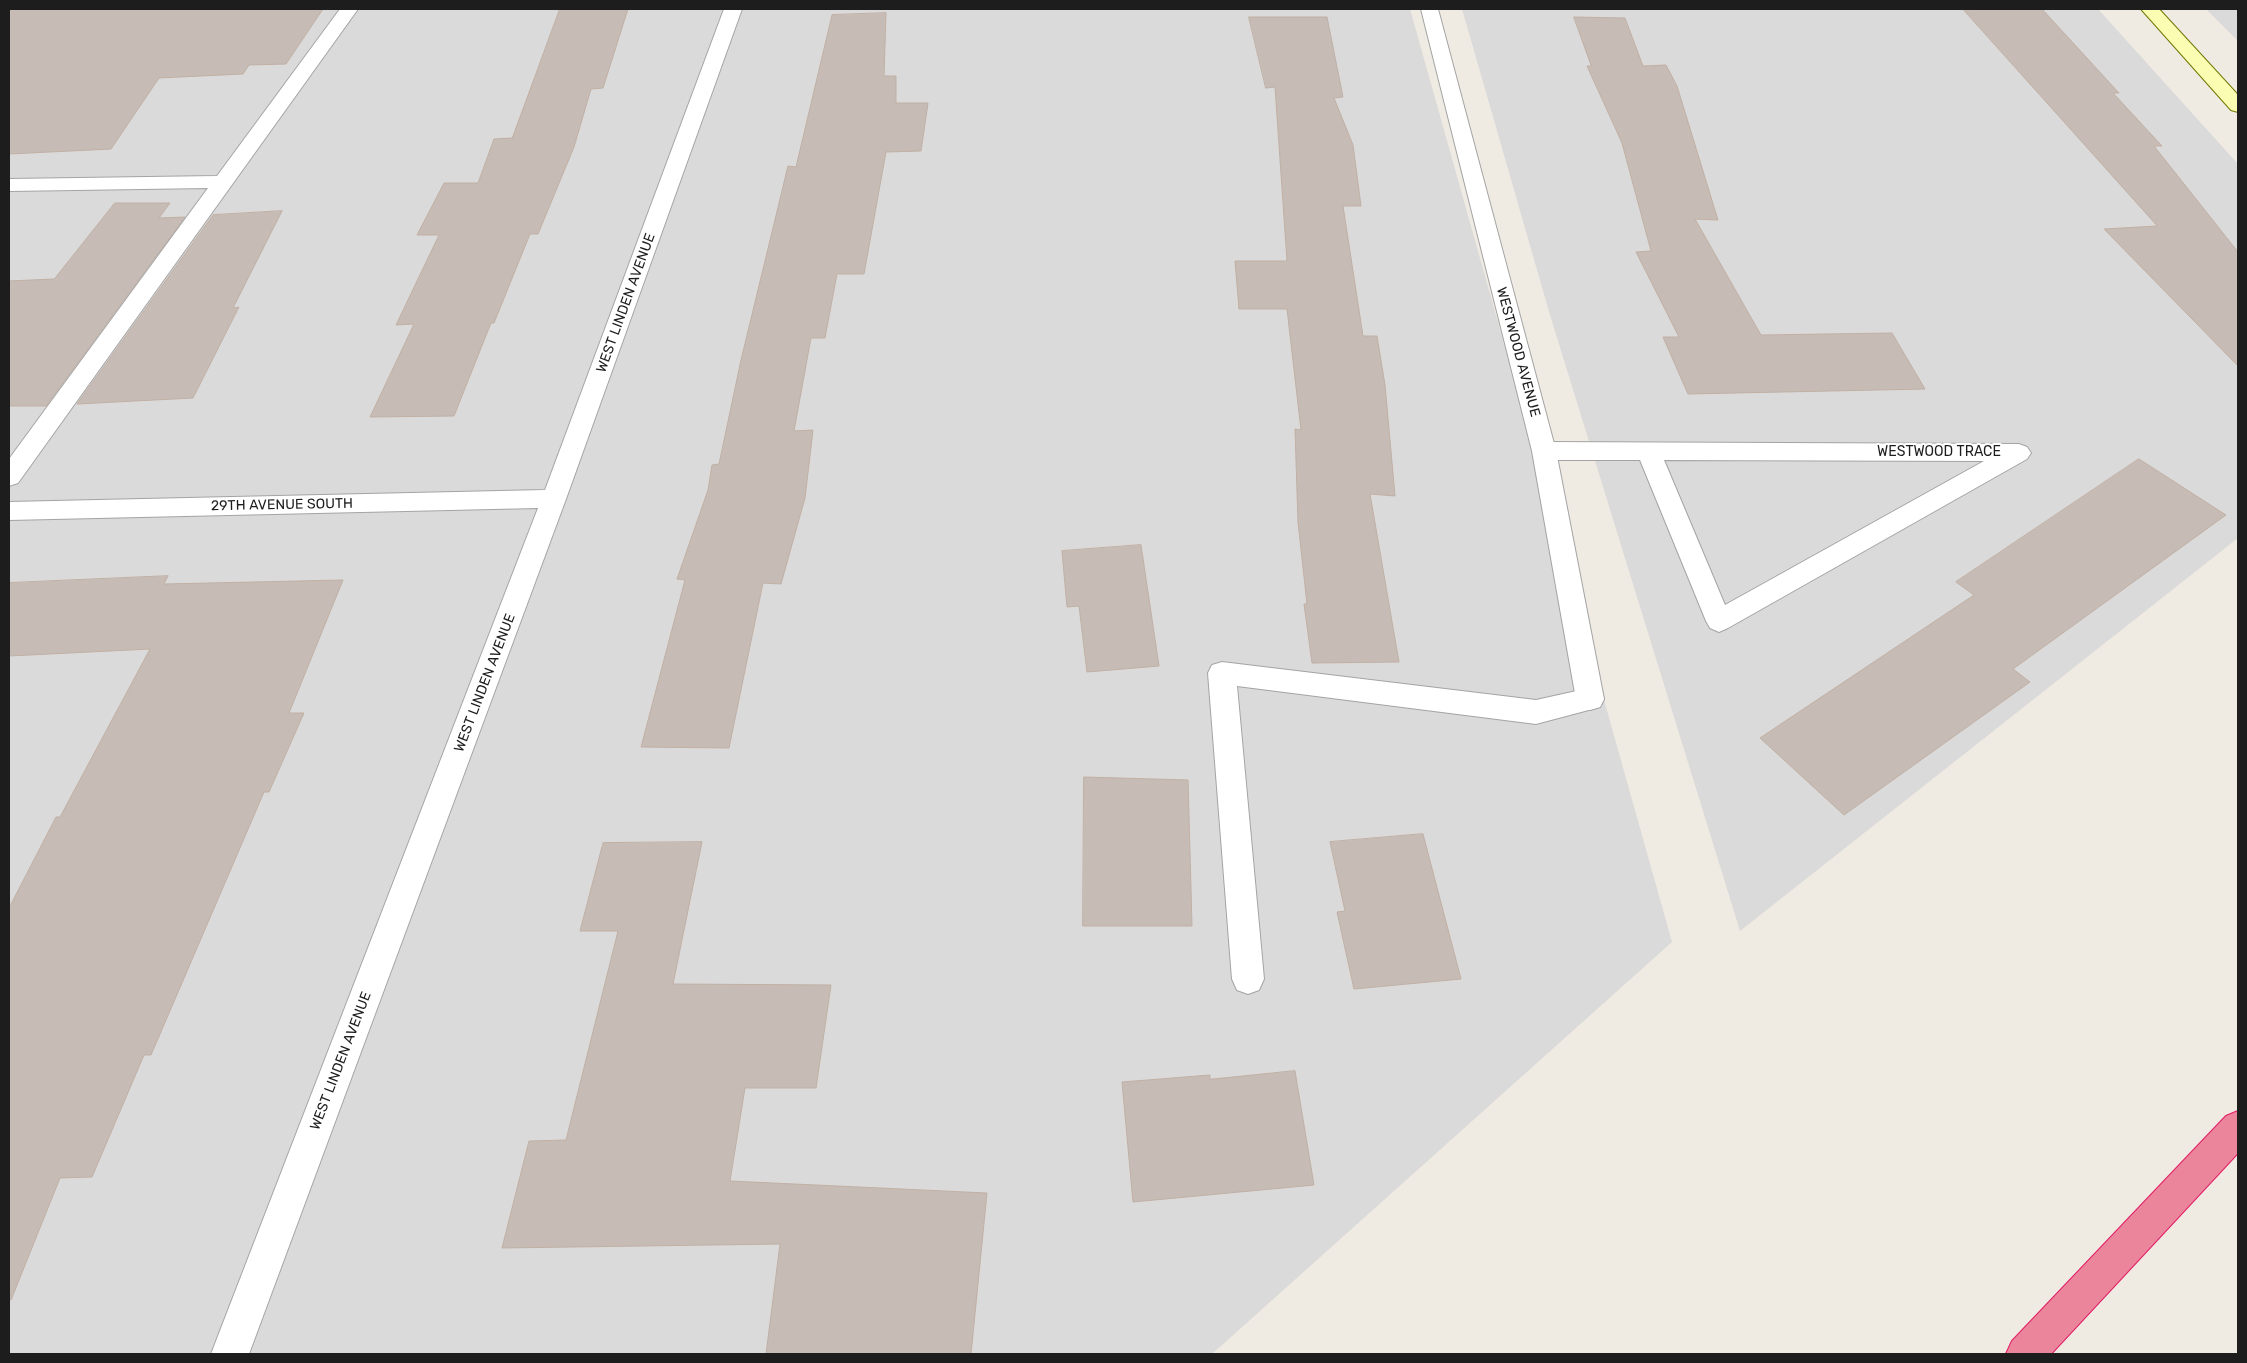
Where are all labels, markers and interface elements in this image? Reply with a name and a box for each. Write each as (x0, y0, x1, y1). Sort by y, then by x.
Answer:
street label: WEST LINDEN AVENUE (593, 231, 659, 375)
street label: WESTWOOD AVENUE (1493, 285, 1543, 419)
street label: WESTWOOD TRACE (1877, 444, 2001, 460)
street label: 29TH AVENUE SOUTH (211, 495, 353, 515)
street label: WEST LINDEN AVENUE (451, 611, 519, 755)
street label: WEST LINDEN AVENUE (307, 989, 375, 1133)

